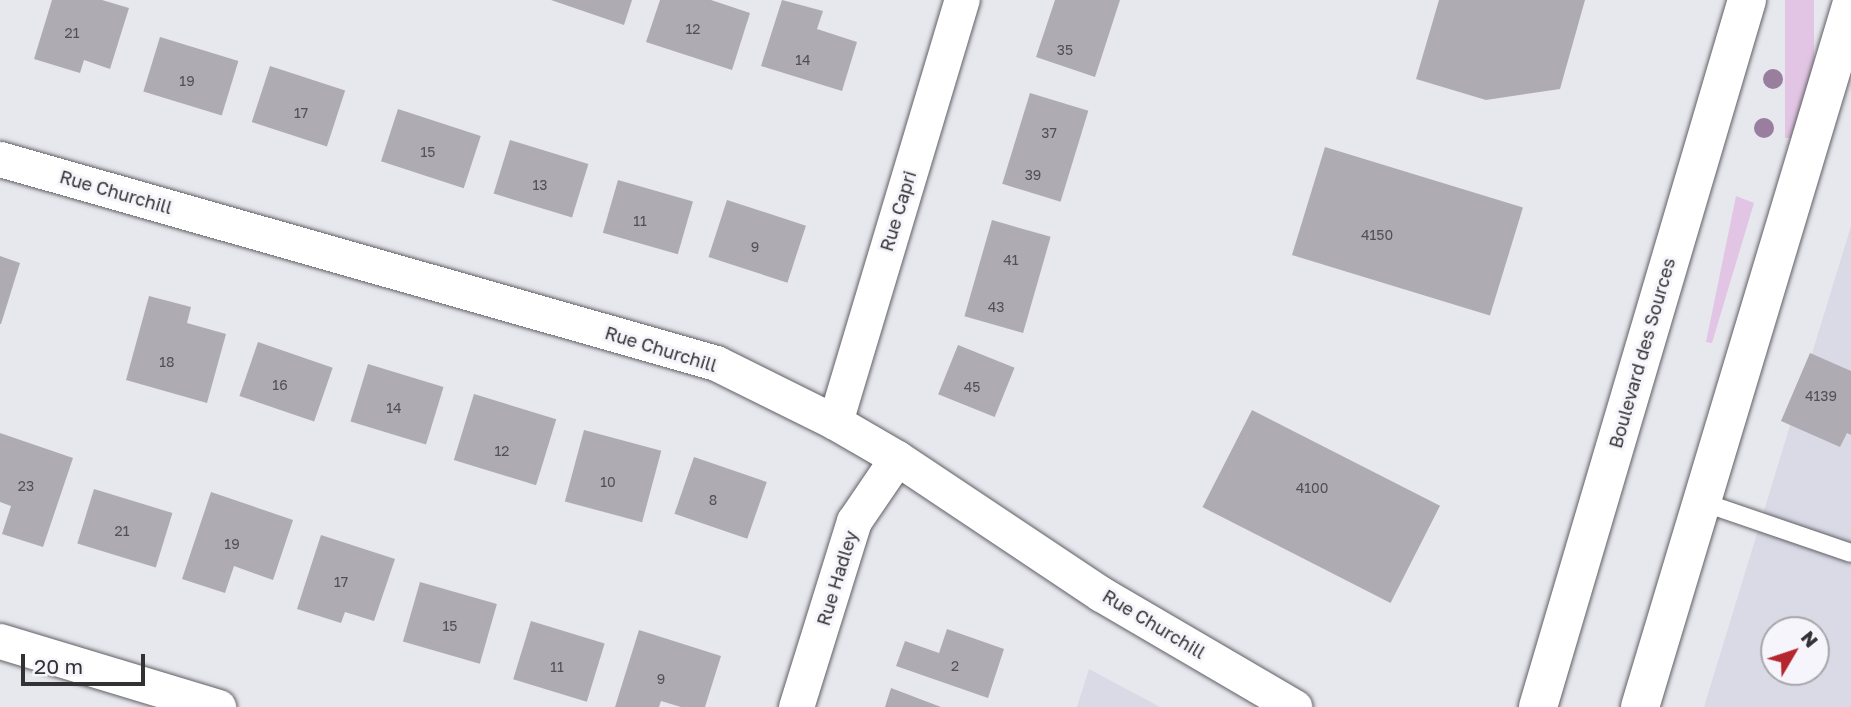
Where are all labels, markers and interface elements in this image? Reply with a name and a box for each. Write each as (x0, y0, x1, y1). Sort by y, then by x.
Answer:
house number: 12 (686, 21, 700, 37)
house number: 21 (65, 25, 79, 41)
house number: 35 (1057, 42, 1073, 58)
house number: 14 (795, 52, 811, 68)
house number: 19 (179, 73, 195, 89)
house number: 17 (294, 105, 308, 121)
house number: 37 (1041, 125, 1057, 141)
house number: 15 (421, 144, 435, 160)
street label: Rue Churchill (57, 166, 175, 218)
house number: 39 (1025, 167, 1041, 183)
street label: Rue Capri (876, 168, 920, 254)
house number: 13 (533, 177, 547, 193)
house number: 11 (633, 213, 647, 229)
house number: 4150 (1361, 227, 1393, 243)
house number: 9 (751, 239, 759, 255)
house number: 41 (1003, 252, 1019, 268)
street label: Boulevard des Sources (1604, 255, 1680, 451)
house number: 43 (988, 299, 1004, 315)
street label: Rue Churchill (602, 322, 720, 376)
house number: 18 (159, 354, 175, 370)
house number: 16 (272, 377, 288, 393)
house number: 45 (964, 379, 980, 395)
house number: 4139 (1805, 388, 1837, 404)
house number: 14 (386, 400, 402, 416)
house number: 12 (495, 443, 509, 459)
house number: 10 (600, 474, 616, 490)
house number: 23 (18, 478, 34, 494)
house number: 4100 (1296, 480, 1328, 496)
house number: 8 (709, 492, 717, 508)
house number: 21 (115, 523, 129, 539)
street label: Rue Hadley (812, 528, 862, 628)
house number: 19 (224, 536, 240, 552)
house number: 17 (334, 574, 348, 590)
street label: Rue Churchill (1099, 585, 1209, 663)
north arrow (1760, 616, 1830, 686)
house number: 15 (443, 618, 457, 634)
text: N (1797, 626, 1824, 652)
scale bar (24, 640, 149, 684)
text: 20 m (34, 653, 83, 679)
house number: 2 (951, 658, 959, 674)
house number: 11 (550, 659, 564, 675)
house number: 9 (657, 671, 665, 687)

